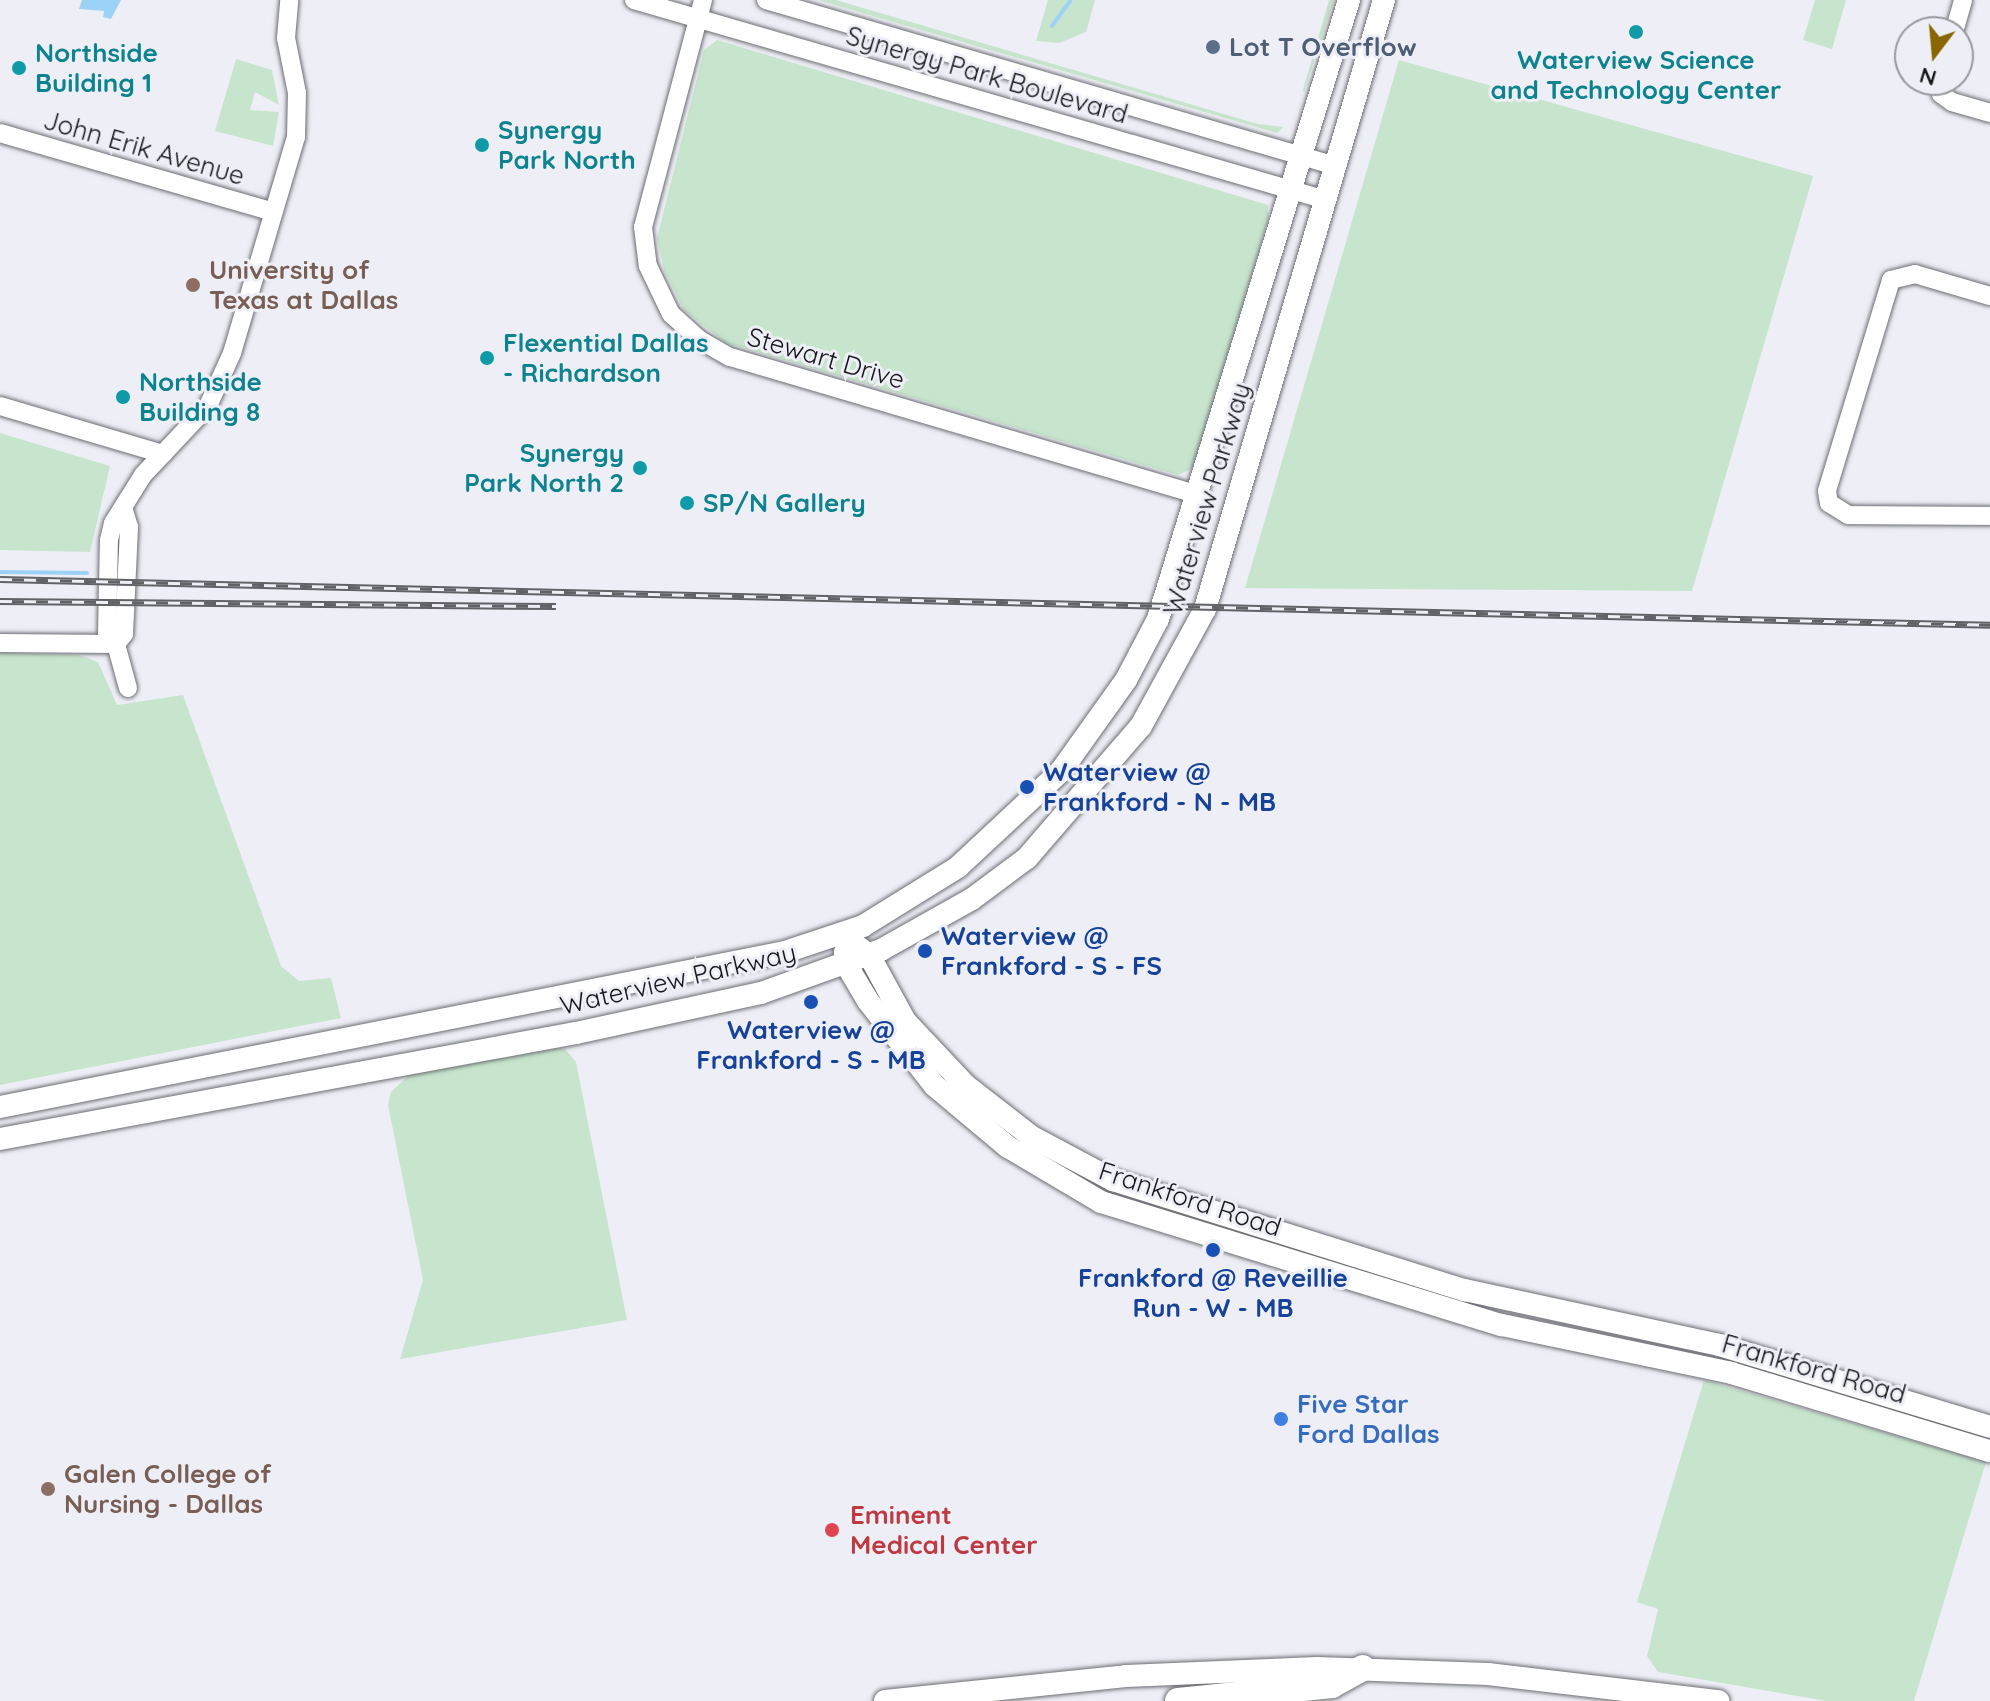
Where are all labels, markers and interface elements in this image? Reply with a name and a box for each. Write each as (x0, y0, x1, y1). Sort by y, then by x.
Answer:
north arrow (1894, 16, 1974, 96)
street label: Synergy Park Boulevard (843, 20, 1131, 130)
marker: Waterview Science and Technology Center (1627, 23, 1645, 41)
place label: Lot T Overflow (1229, 31, 1417, 63)
place label: Northside Building 1 (35, 37, 158, 98)
marker: Lot T Overflow (1204, 38, 1222, 56)
place label: Waterview Science and Technology Center (1491, 44, 1781, 106)
marker: Northside Building 1 (10, 59, 28, 77)
text: N (1916, 61, 1940, 93)
street label: John Erik Avenue (40, 104, 248, 192)
place label: Synergy Park North (498, 114, 636, 176)
marker: Synergy Park North (473, 136, 491, 154)
place label: University of Texas at Dallas (209, 254, 398, 316)
marker: University of Texas at Dallas (184, 276, 202, 294)
street label: Stewart Drive (744, 321, 908, 395)
place label: Flexential Dallas - Richardson (503, 327, 708, 388)
marker: Flexential Dallas - Richardson (478, 349, 496, 367)
place label: Northside Building 8 (139, 366, 262, 428)
street label: Waterview Parkway (1157, 379, 1257, 619)
marker: Northside Building 8 (114, 388, 132, 406)
place label: Synergy Park North 2 (464, 437, 624, 498)
marker: Synergy Park North 2 (631, 459, 649, 477)
place label: SP/N Gallery (703, 487, 866, 519)
marker: SP/N Gallery (678, 494, 696, 512)
place label: Waterview @ Frankford - N - MB (1043, 756, 1276, 818)
marker: Waterview @ Frankford - N - MB (1018, 778, 1036, 796)
place label: Waterview @ Frankford - S - FS (941, 920, 1162, 982)
street label: Waterview Parkway (557, 937, 799, 1021)
marker: Waterview @ Frankford - S - FS (916, 942, 934, 960)
marker: Waterview @ Frankford - S - MB (802, 993, 820, 1011)
place label: Waterview @ Frankford - S - MB (696, 1014, 926, 1076)
street label: Frankford Road (1095, 1155, 1285, 1243)
marker: Frankford @ Reveillie Run - W - MB (1204, 1241, 1222, 1259)
place label: Frankford @ Reveillie Run - W - MB (1078, 1262, 1348, 1324)
street label: Frankford Road (1718, 1328, 1910, 1410)
place label: Five Star Ford Dallas (1297, 1388, 1440, 1450)
marker: Five Star Ford Dallas (1272, 1410, 1290, 1428)
place label: Galen College of Nursing - Dallas (64, 1458, 271, 1520)
marker: Galen College of Nursing - Dallas (39, 1480, 57, 1498)
place label: Eminent Medical Center (850, 1499, 1038, 1560)
marker: Eminent Medical Center (821, 1519, 843, 1541)

